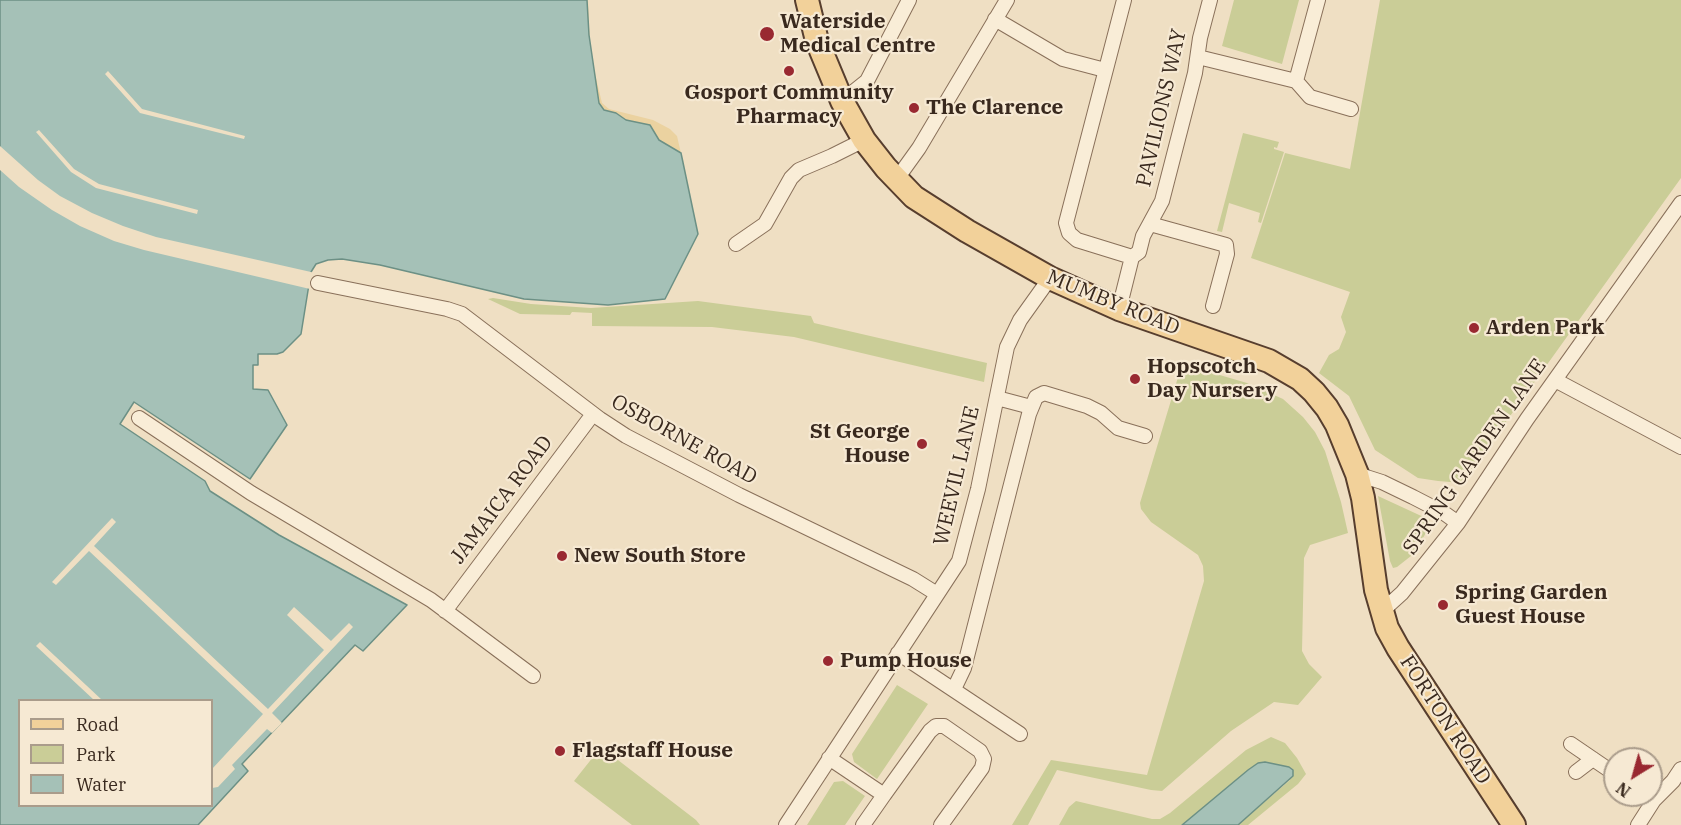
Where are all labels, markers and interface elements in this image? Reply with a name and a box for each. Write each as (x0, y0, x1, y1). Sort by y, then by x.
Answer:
place label: Waterside Medical Centre (780, 9, 936, 59)
marker: Waterside Medical Centre (758, 25, 776, 43)
street label: PAVILIONS WAY (1132, 27, 1192, 189)
marker: Gosport Community Pharmacy (782, 64, 796, 78)
place label: Gosport Community Pharmacy (684, 80, 894, 130)
place label: The Clarence (926, 95, 1064, 121)
marker: The Clarence (907, 101, 921, 115)
street label: MUMBY ROAD (1043, 265, 1183, 341)
place label: Arden Park (1486, 315, 1604, 341)
marker: Arden Park (1467, 321, 1481, 335)
place label: Hopscotch Day Nursery (1147, 354, 1277, 404)
street label: SPRING GARDEN LANE (1398, 354, 1552, 560)
marker: Hopscotch Day Nursery (1128, 372, 1142, 386)
street label: OSBORNE ROAD (607, 389, 761, 491)
street label: WEEVIL LANE (929, 404, 985, 548)
place label: St George House (810, 419, 910, 469)
street label: JAMAICA ROAD (446, 431, 558, 569)
marker: St George House (915, 437, 929, 451)
place label: New South Store (574, 543, 746, 569)
marker: New South Store (555, 549, 569, 563)
place label: Spring Garden Guest House (1455, 580, 1608, 630)
marker: Spring Garden Guest House (1436, 598, 1450, 612)
place label: Pump House (840, 648, 972, 674)
street label: FORTON ROAD (1394, 651, 1496, 789)
marker: Pump House (821, 654, 835, 668)
legend (18, 699, 213, 807)
text: Road (76, 713, 119, 736)
place label: Flagstaff House (572, 738, 733, 764)
text: Park (76, 743, 115, 766)
marker: Flagstaff House (553, 744, 567, 758)
north arrow (1603, 747, 1663, 807)
text: Water (76, 773, 126, 796)
text: N (1612, 778, 1634, 802)

